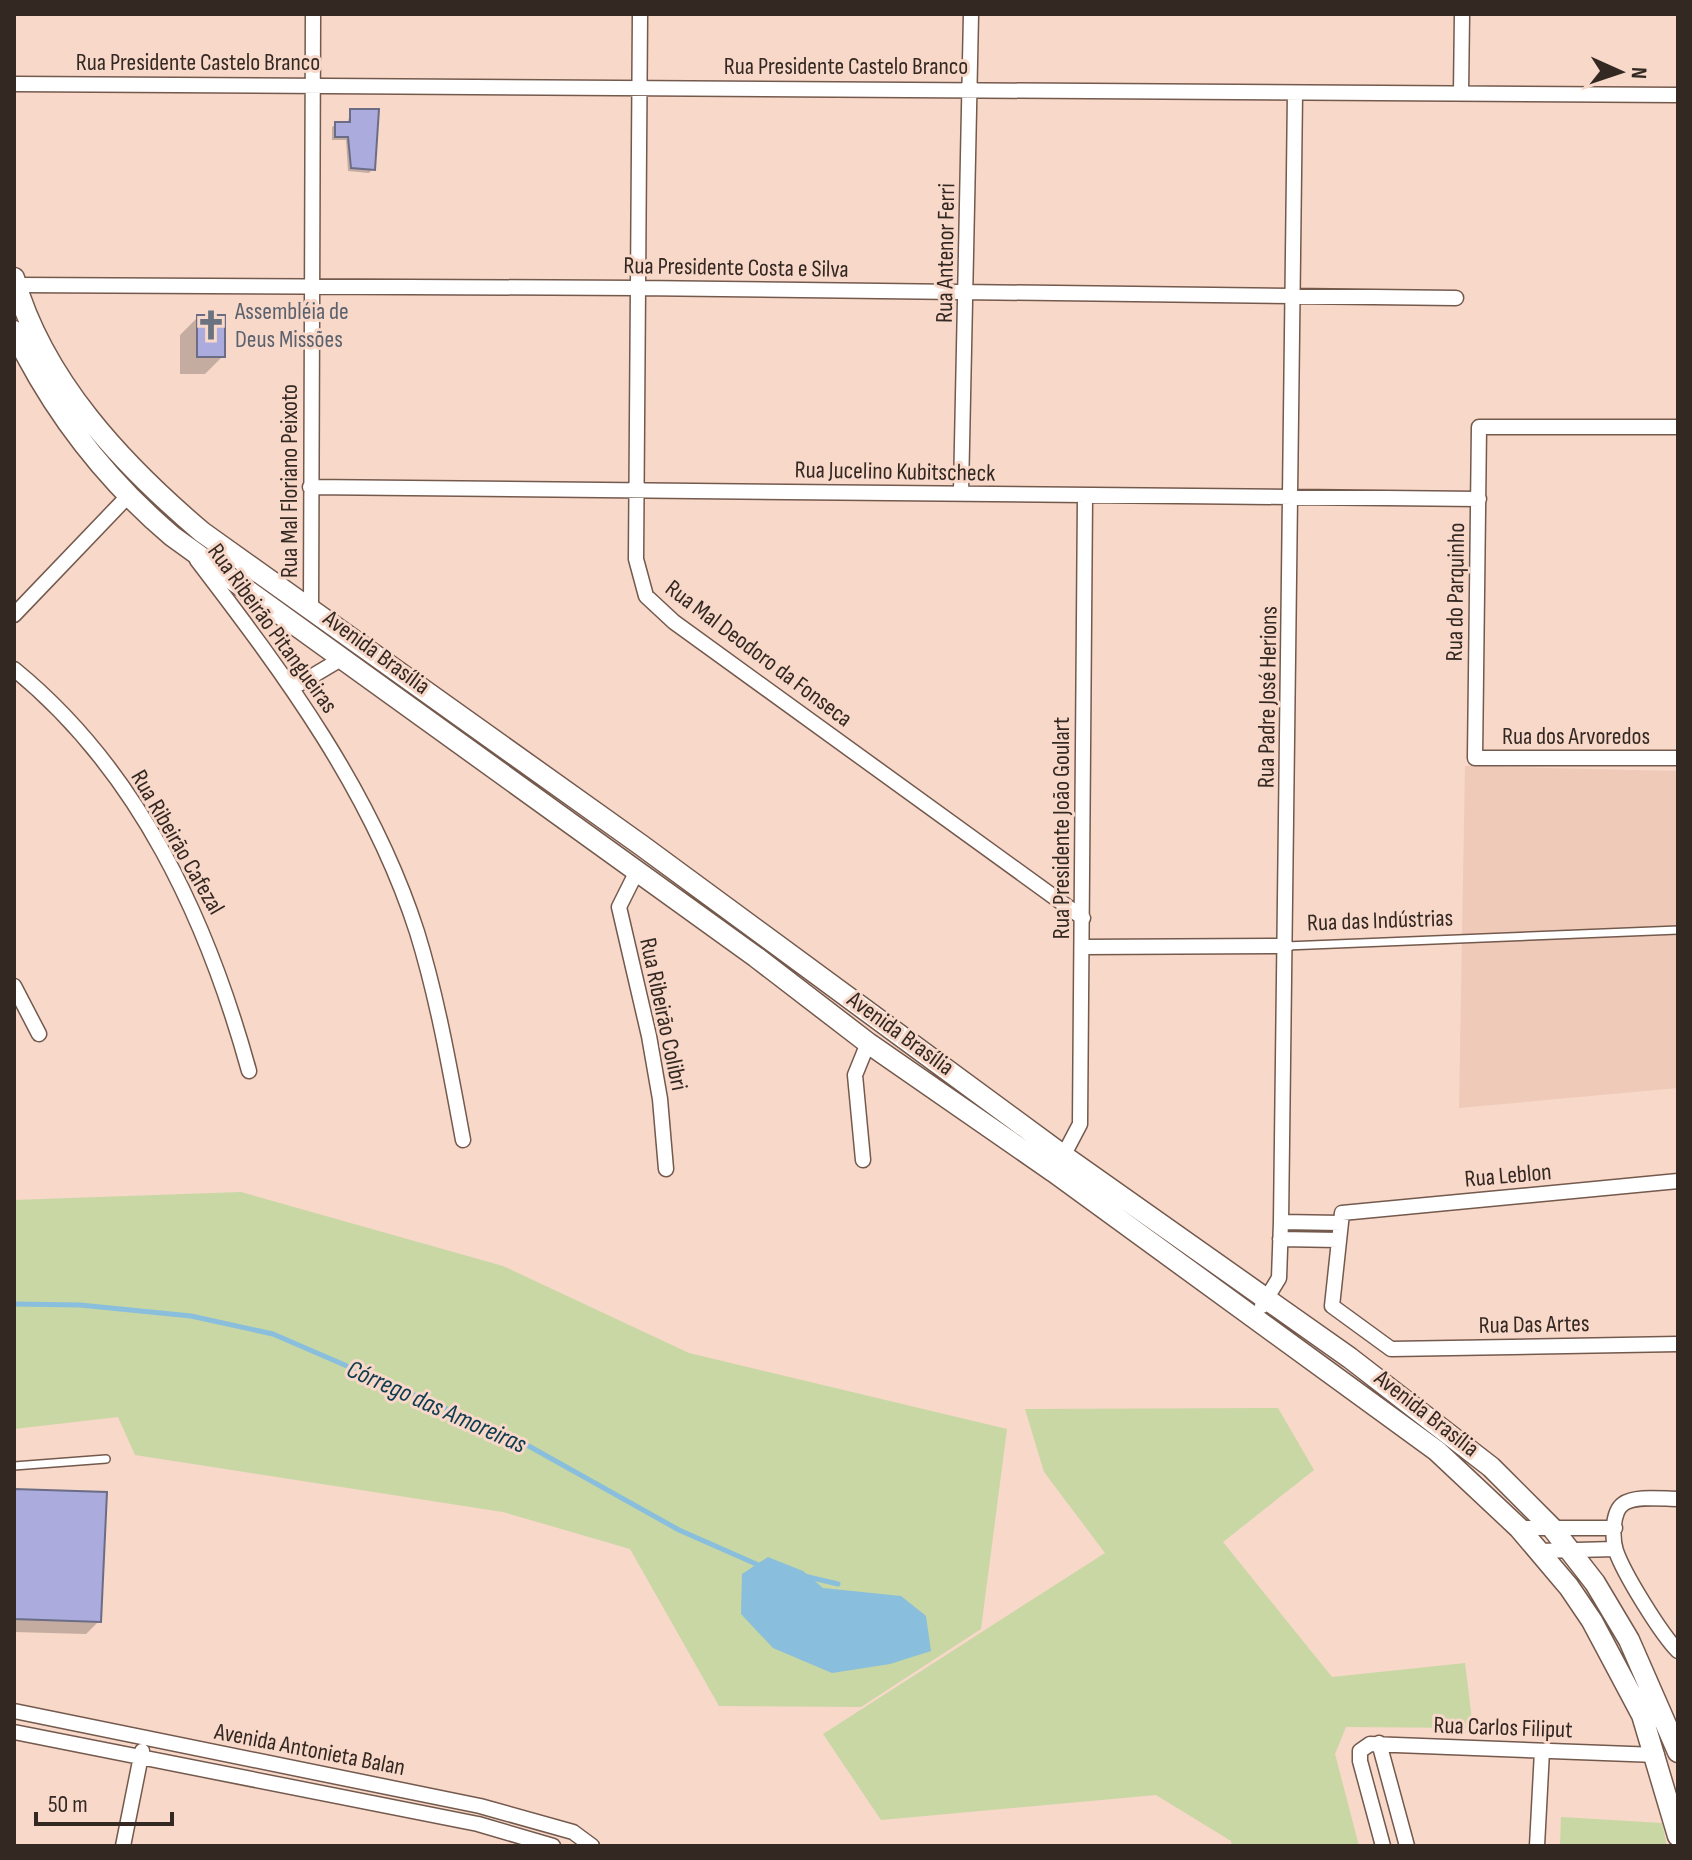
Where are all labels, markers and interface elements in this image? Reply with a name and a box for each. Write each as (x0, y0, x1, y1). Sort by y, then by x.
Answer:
north arrow (1580, 32, 1660, 112)
street label: Rua Presidente Castelo Branco (76, 48, 320, 77)
street label: Rua Presidente Castelo Branco (724, 52, 968, 81)
text: N (1625, 66, 1652, 80)
street label: Rua Antenor Ferri (930, 183, 961, 323)
street label: Rua Presidente Costa e Silva (623, 251, 849, 284)
place label: Assembléia de Deus Missões (234, 297, 349, 354)
church icon: Assembléia de Deus Missões (194, 308, 228, 342)
street label: Rua Mal Floriano Peixoto (275, 384, 304, 578)
street label: Rua Jucelino Kubitscheck (794, 455, 996, 488)
street label: Rua do Parquinho (1440, 523, 1471, 662)
street label: Rua Ribeirão Pitangueiras (201, 538, 344, 719)
street label: Rua Mal Deodoro da Fonseca (660, 574, 858, 733)
street label: Avenida Brasília (317, 603, 436, 701)
street label: Rua Padre José Herions (1251, 606, 1284, 788)
street label: Rua Presidente João Goulart (1047, 717, 1076, 939)
street label: Rua dos Arvoredos (1502, 722, 1650, 751)
street label: Rua Ribeirão Cafezal (124, 765, 231, 920)
street label: Rua das Indústrias (1306, 903, 1454, 938)
street label: Rua Ribeirão Colibri (633, 935, 694, 1093)
street label: Avenida Brasília (841, 984, 960, 1082)
street label: Rua Leblon (1463, 1157, 1553, 1194)
street label: Rua Das Artes (1478, 1309, 1590, 1340)
water label: Córrego das Amoreiras (342, 1354, 531, 1461)
street label: Avenida Brasília (1368, 1363, 1485, 1463)
street label: Rua Carlos Filiput (1433, 1711, 1573, 1744)
street label: Avenida Antonieta Balan (211, 1717, 408, 1782)
scale bar (36, 1776, 172, 1826)
text: 50 m (48, 1790, 88, 1819)

